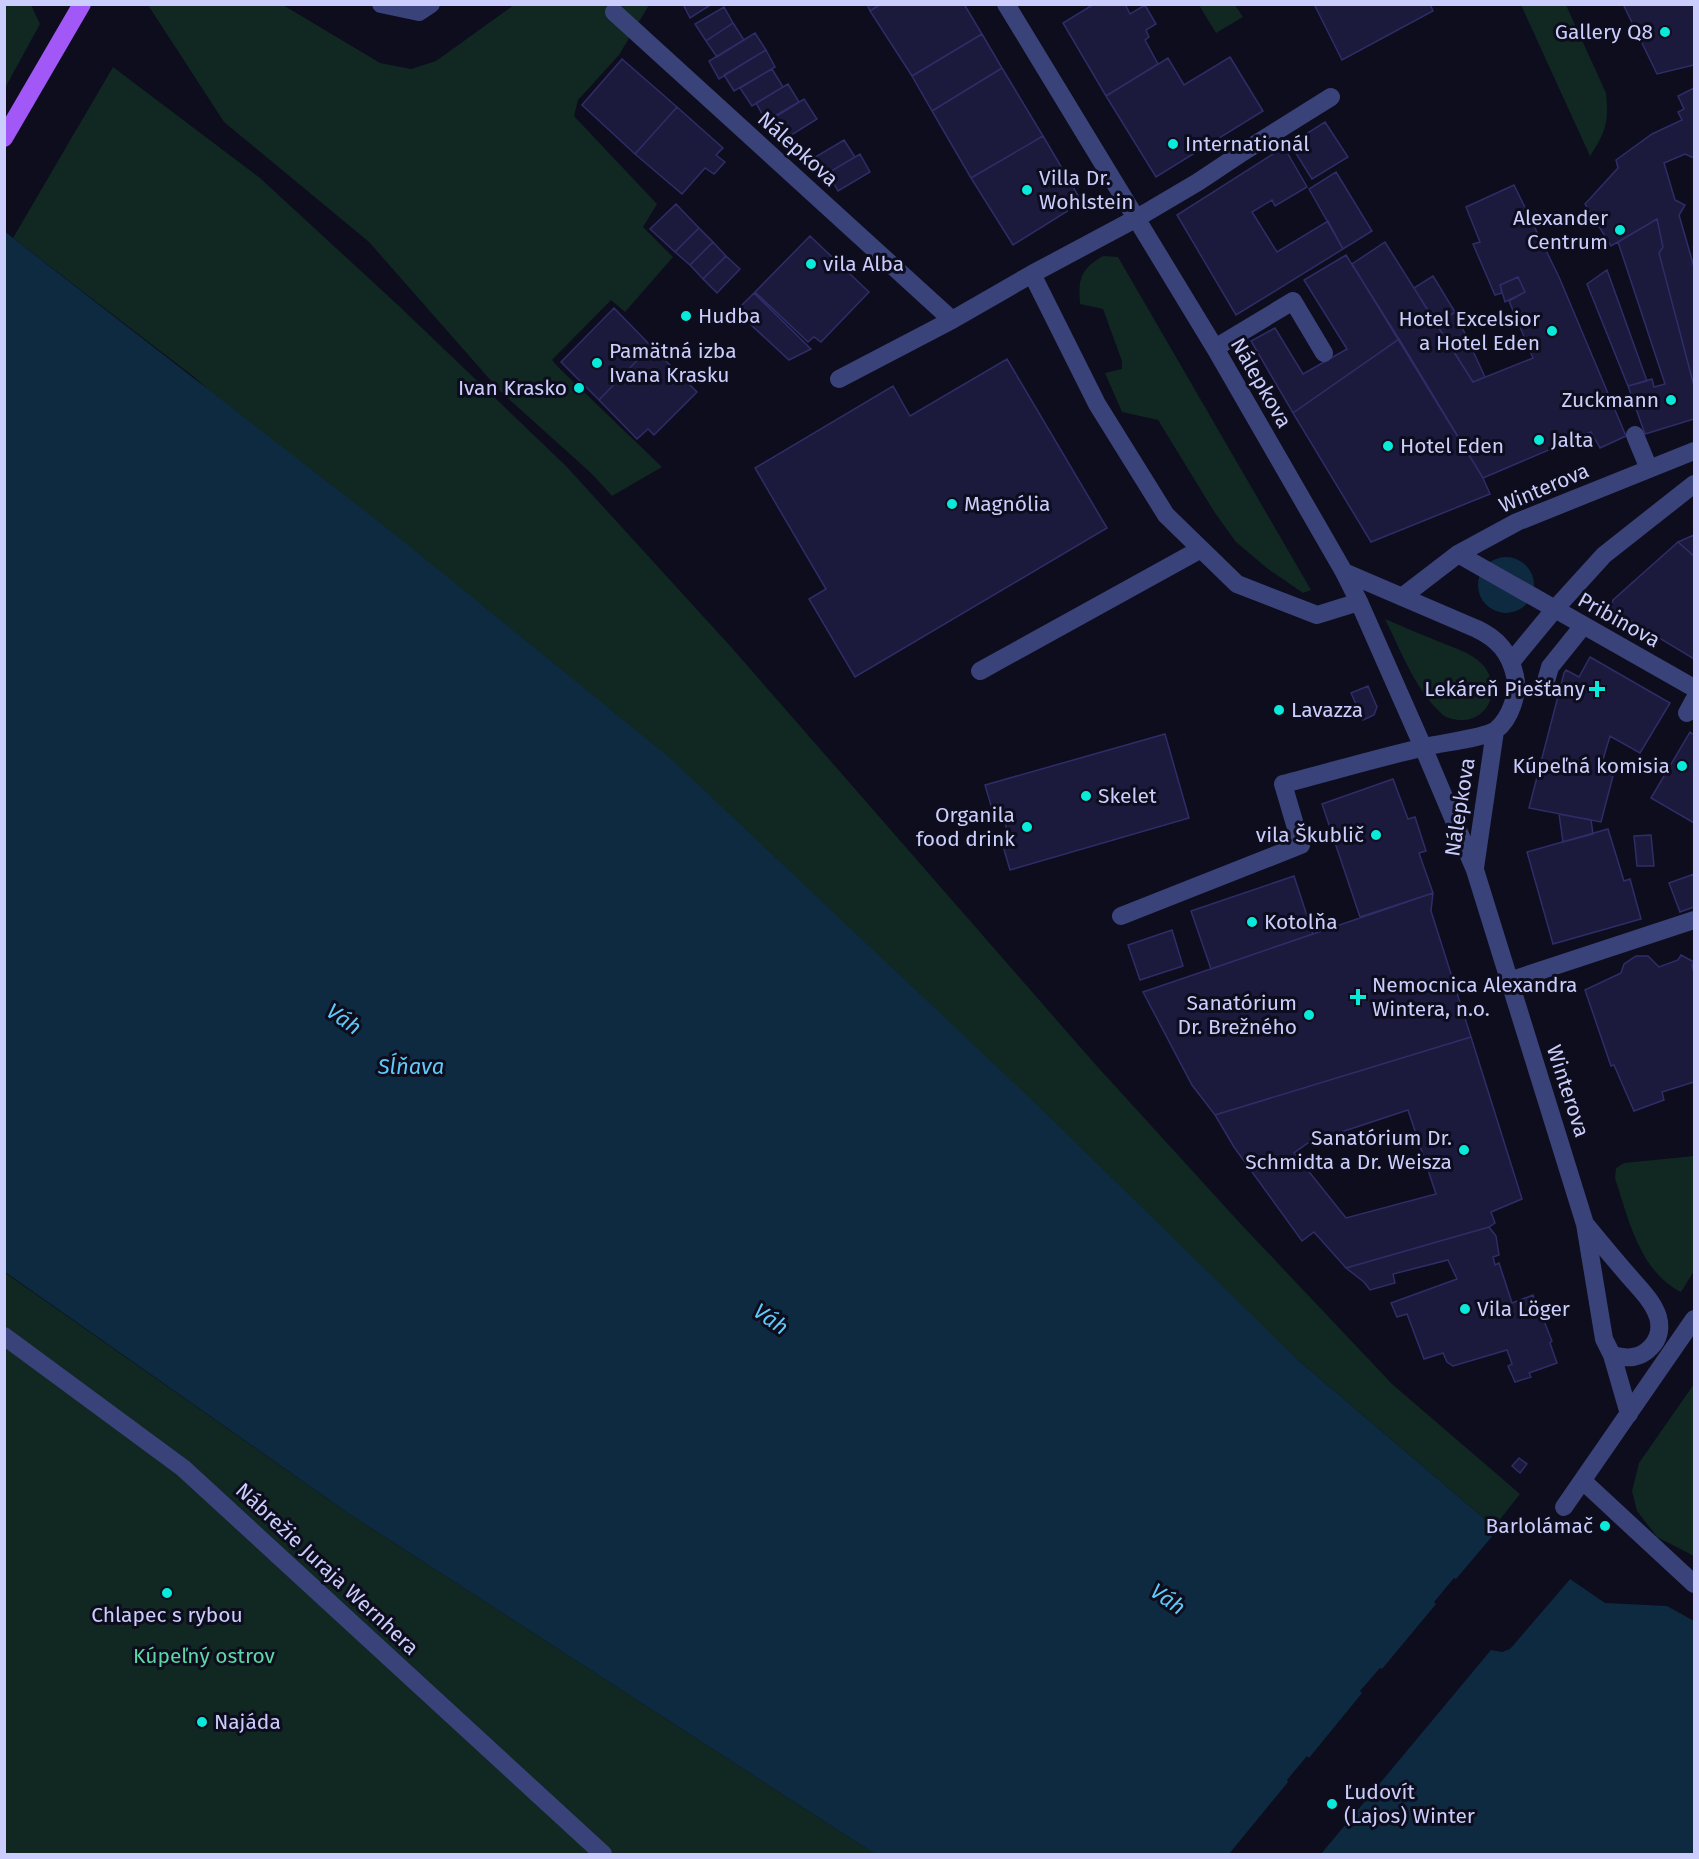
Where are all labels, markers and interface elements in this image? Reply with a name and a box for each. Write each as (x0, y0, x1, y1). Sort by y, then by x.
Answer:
place label: Gallery Q8 (1555, 19, 1653, 45)
marker: Gallery Q8 (1658, 25, 1672, 39)
street label: Nálepkova (752, 106, 844, 192)
place label: Internationál (1185, 131, 1310, 157)
marker: Internationál (1166, 137, 1180, 151)
place label: Villa Dr. Wohlstein (1039, 165, 1134, 215)
marker: Villa Dr. Wohlstein (1020, 183, 1034, 197)
place label: Alexander Centrum (1513, 205, 1608, 255)
marker: Alexander Centrum (1613, 223, 1627, 237)
place label: vila Alba (823, 251, 904, 277)
marker: vila Alba (804, 257, 818, 271)
place label: Hudba (698, 303, 761, 329)
place label: Hotel Excelsior a Hotel Eden (1398, 306, 1540, 356)
marker: Hudba (679, 309, 693, 323)
marker: Hotel Excelsior a Hotel Eden (1545, 324, 1559, 338)
street label: Nálepkova (1225, 333, 1297, 433)
place label: Pamätná izba Ivana Krasku (609, 338, 737, 388)
marker: Pamätná izba Ivana Krasku (590, 356, 604, 370)
place label: Ivan Krasko (458, 375, 567, 401)
marker: Ivan Krasko (572, 381, 586, 395)
place label: Zuckmann (1561, 387, 1659, 413)
marker: Zuckmann (1664, 393, 1678, 407)
place label: Jalta (1551, 427, 1594, 453)
place label: Hotel Eden (1400, 433, 1504, 459)
marker: Jalta (1532, 433, 1546, 447)
marker: Hotel Eden (1381, 439, 1395, 453)
street label: Winterova (1495, 457, 1593, 519)
place label: Magnólia (964, 491, 1051, 517)
marker: Magnólia (945, 497, 959, 511)
street label: Pribinova (1573, 587, 1665, 653)
place label: Lekáreň Piešťany (1424, 676, 1586, 702)
marker: Lekáreň Piešťany (1590, 682, 1604, 696)
place label: Lavazza (1291, 697, 1363, 723)
marker: Lavazza (1272, 703, 1286, 717)
place label: Kúpeľná komisia (1513, 753, 1670, 779)
street label: Nálepkova (1439, 756, 1481, 858)
marker: Kúpeľná komisia (1675, 759, 1689, 773)
place label: Skelet (1098, 783, 1157, 809)
marker: Skelet (1079, 789, 1093, 803)
place label: Organila food drink (916, 802, 1015, 852)
marker: Organila food drink (1020, 820, 1034, 834)
place label: vila Škublič (1256, 822, 1364, 848)
marker: vila Škublič (1369, 828, 1383, 842)
place label: Kotolňa (1264, 909, 1338, 935)
marker: Kotolňa (1245, 915, 1259, 929)
place label: Nemocnica Alexandra Wintera, n.o. (1372, 972, 1577, 1022)
marker: Nemocnica Alexandra Wintera, n.o. (1349, 988, 1367, 1006)
place label: Sanatórium Dr. Brežného (1177, 990, 1297, 1040)
water label: Váh (321, 997, 367, 1041)
marker: Sanatórium Dr. Brežného (1302, 1008, 1316, 1022)
street label: Winterova (1541, 1042, 1595, 1140)
water label: Sĺňava (377, 1052, 444, 1080)
place label: Sanatórium Dr. Schmidta a Dr. Weisza (1245, 1125, 1452, 1175)
marker: Sanatórium Dr. Schmidta a Dr. Weisza (1457, 1143, 1471, 1157)
place label: Vila Löger (1477, 1296, 1570, 1322)
water label: Váh (748, 1297, 794, 1341)
marker: Vila Löger (1458, 1302, 1472, 1316)
street label: Nábrežie Juraja Wernhera (230, 1477, 424, 1661)
place label: Barlolámač (1485, 1513, 1593, 1539)
marker: Barlolámač (1598, 1519, 1612, 1533)
water label: Váh (1145, 1577, 1191, 1621)
marker: Chlapec s rybou (160, 1586, 174, 1600)
place label: Chlapec s rybou (91, 1602, 243, 1628)
park label: Kúpeľný ostrov (133, 1643, 276, 1669)
place label: Najáda (214, 1709, 281, 1735)
marker: Najáda (195, 1715, 209, 1729)
place label: Ľudovít (Lajos) Winter (1344, 1779, 1475, 1829)
marker: Ľudovít (Lajos) Winter (1325, 1797, 1339, 1811)

